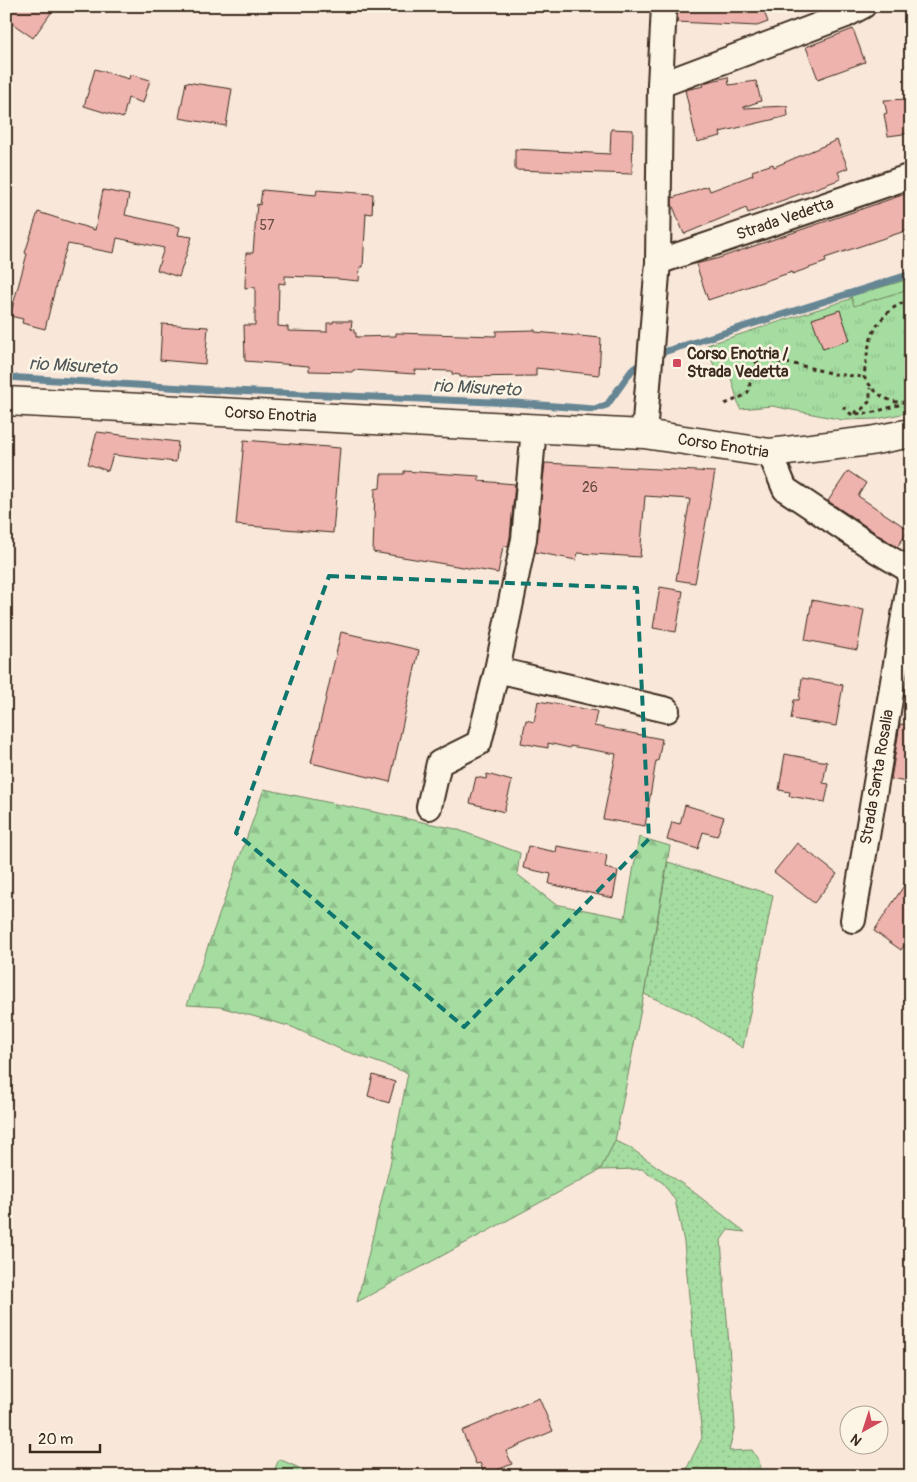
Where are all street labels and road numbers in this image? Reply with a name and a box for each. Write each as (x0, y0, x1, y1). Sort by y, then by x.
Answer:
street label: Strada Vedetta (734, 193, 836, 245)
street label: Corso Enotria (224, 402, 317, 427)
street label: Corso Enotria (676, 429, 770, 463)
street label: Strada Santa Rosalia (856, 708, 898, 846)

